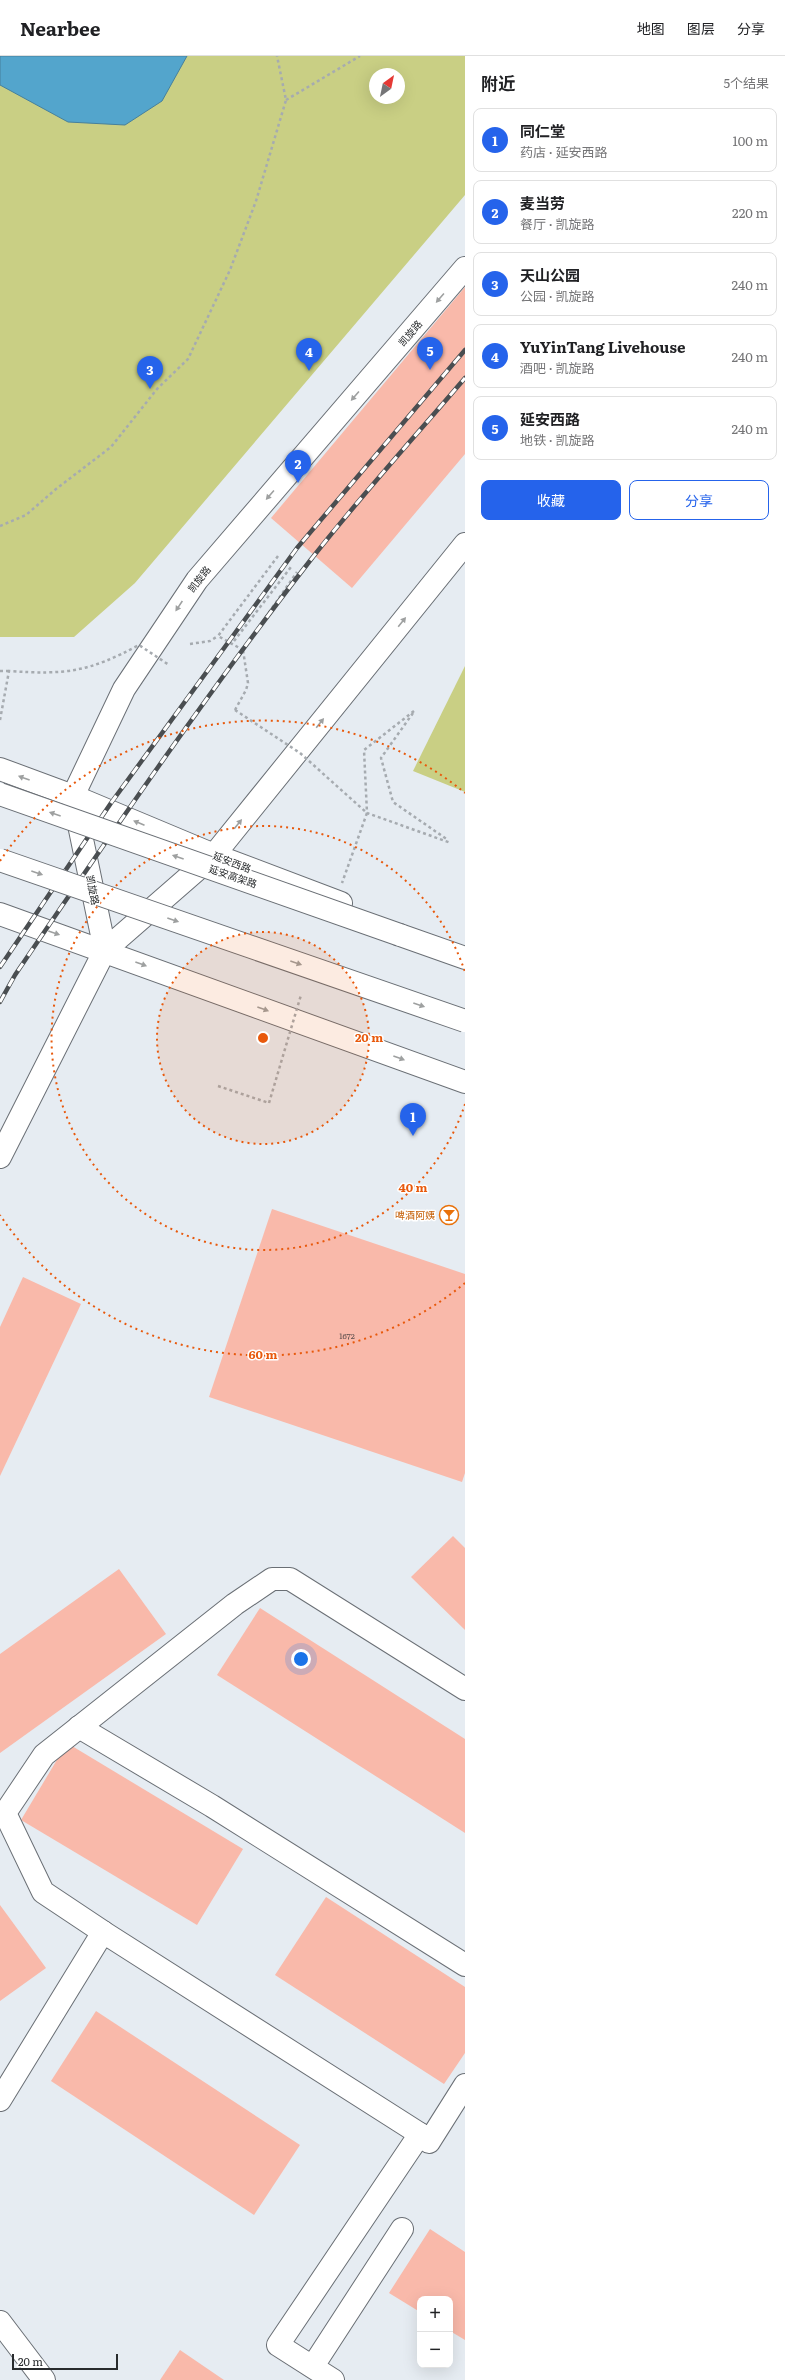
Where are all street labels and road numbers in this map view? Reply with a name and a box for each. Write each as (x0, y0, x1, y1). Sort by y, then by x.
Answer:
street label: 凯旋路 (394, 316, 425, 349)
street label: 凯旋路 (183, 562, 214, 595)
street label: 延安西路 (211, 847, 254, 876)
street label: 延安高架路 (207, 860, 259, 891)
street label: 凯旋路 (83, 874, 104, 906)

